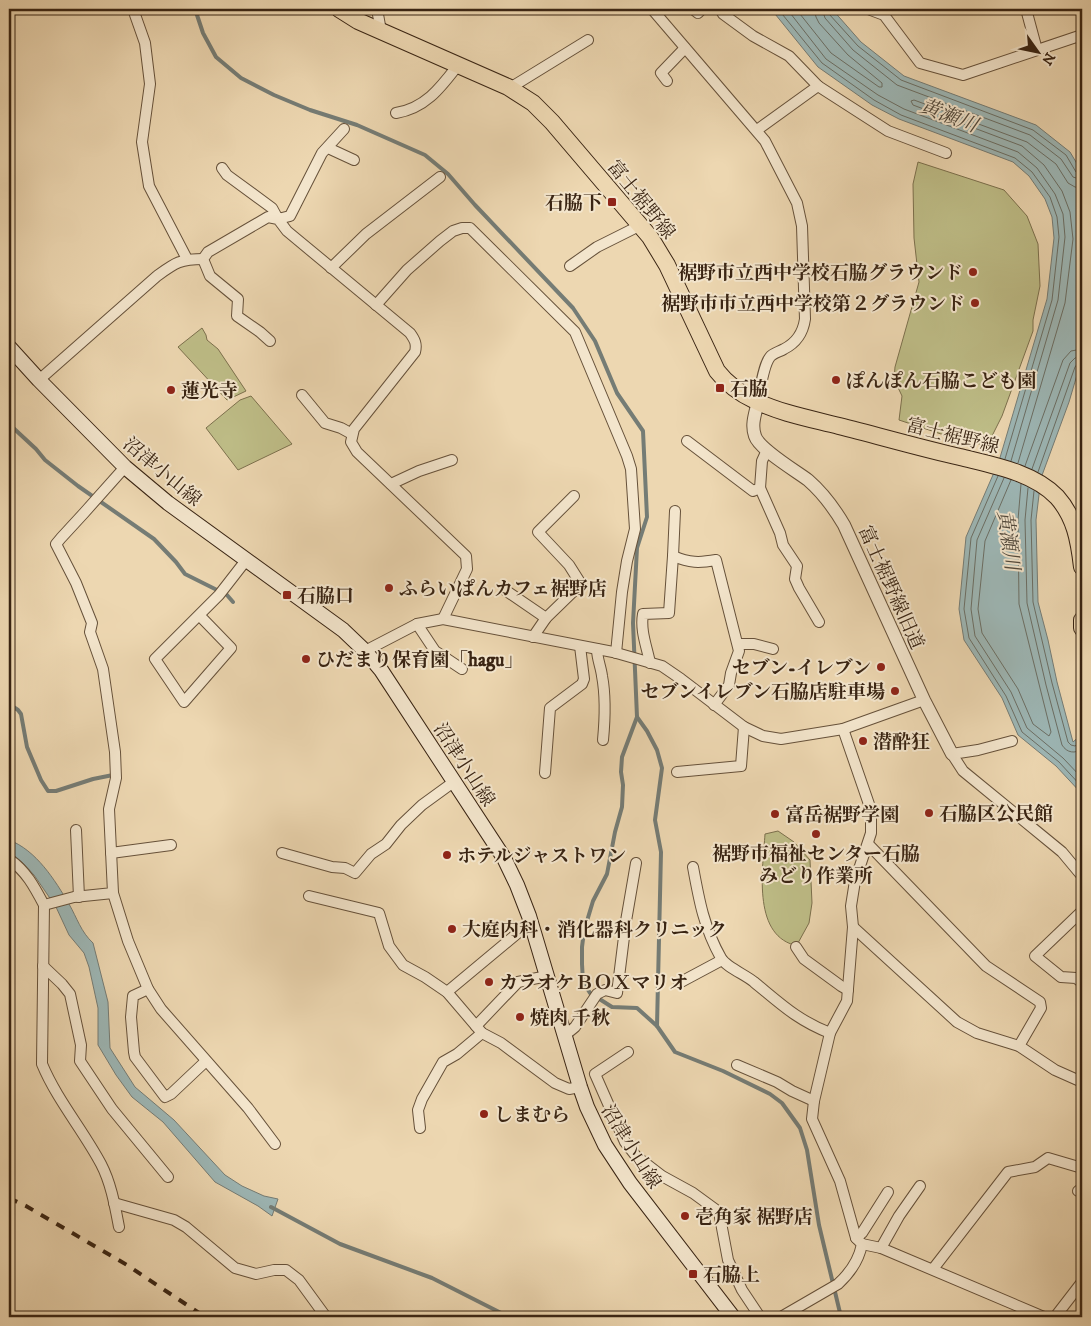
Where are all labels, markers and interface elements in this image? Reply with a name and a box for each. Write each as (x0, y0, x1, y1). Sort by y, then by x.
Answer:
north arrow (1014, 28, 1064, 78)
text: N (1037, 49, 1059, 69)
water label: 黄瀬川 (916, 94, 983, 140)
street label: 富士裾野線 (602, 156, 680, 244)
place label: 石脇下 (545, 192, 602, 215)
marker: 石脇下 (606, 196, 618, 208)
place label: 裾野市立西中学校石脇グラウンド (678, 262, 963, 285)
marker: 裾野市立西中学校石脇グラウンド (967, 266, 979, 278)
place label: 裾野市市立西中学校第２グラウンド (661, 293, 965, 316)
marker: 裾野市市立西中学校第２グラウンド (969, 297, 981, 309)
place label: ぽんぽん石脇こども園 (846, 370, 1036, 393)
marker: ぽんぽん石脇こども園 (830, 374, 842, 386)
place label: 石脇 (730, 378, 768, 401)
place label: 蓮光寺 (181, 380, 238, 403)
marker: 石脇 (714, 382, 726, 394)
marker: 蓮光寺 (165, 384, 177, 396)
street label: 富士裾野線 (904, 414, 1002, 459)
street label: 沼津小山線 (118, 433, 206, 511)
water label: 黄瀬川 (991, 509, 1024, 574)
street label: 富士裾野線旧道 (853, 522, 928, 653)
place label: ふらいぱんカフェ裾野店 (399, 578, 607, 601)
marker: ふらいぱんカフェ裾野店 (383, 582, 395, 594)
place label: 石脇口 (297, 585, 354, 608)
marker: 石脇口 (281, 589, 293, 601)
place label: ひだまり保育園「hagu」 (316, 649, 523, 672)
marker: ひだまり保育園「hagu」 (300, 653, 312, 665)
place label: セブン-イレブン (732, 657, 871, 680)
marker: セブン-イレブン (875, 661, 887, 673)
place label: セブンイレブン石脇店駐車場 (640, 681, 885, 704)
marker: セブンイレブン石脇店駐車場 (889, 685, 901, 697)
street label: 沼津小山線 (428, 719, 499, 811)
place label: 潜酔狂 (873, 731, 930, 754)
marker: 潜酔狂 (857, 735, 869, 747)
place label: 石脇区公民館 (939, 803, 1053, 826)
place label: 富岳裾野学園 (785, 804, 899, 827)
marker: 石脇区公民館 (923, 807, 935, 819)
marker: 富岳裾野学園 (769, 808, 781, 820)
marker: 裾野市福祉センター石脇 みどり作業所 (810, 828, 822, 840)
place label: 裾野市福祉センター石脇 みどり作業所 (712, 843, 920, 888)
place label: ホテルジャストワン (457, 845, 626, 868)
marker: ホテルジャストワン (441, 849, 453, 861)
place label: 大庭内科・消化器科クリニック (462, 919, 727, 942)
marker: 大庭内科・消化器科クリニック (446, 923, 458, 935)
place label: カラオケＢＯＸマリオ (499, 972, 688, 995)
marker: カラオケＢＯＸマリオ (483, 976, 495, 988)
place label: 焼肉 千秋 (530, 1007, 610, 1030)
marker: 焼肉 千秋 (514, 1011, 526, 1023)
street label: 沼津小山線 (596, 1100, 666, 1193)
place label: しまむら (494, 1104, 570, 1127)
marker: しまむら (478, 1108, 490, 1120)
place label: 壱角家 裾野店 (695, 1206, 813, 1229)
marker: 壱角家 裾野店 (679, 1210, 691, 1222)
place label: 石脇上 (703, 1264, 760, 1287)
marker: 石脇上 (687, 1268, 699, 1280)

